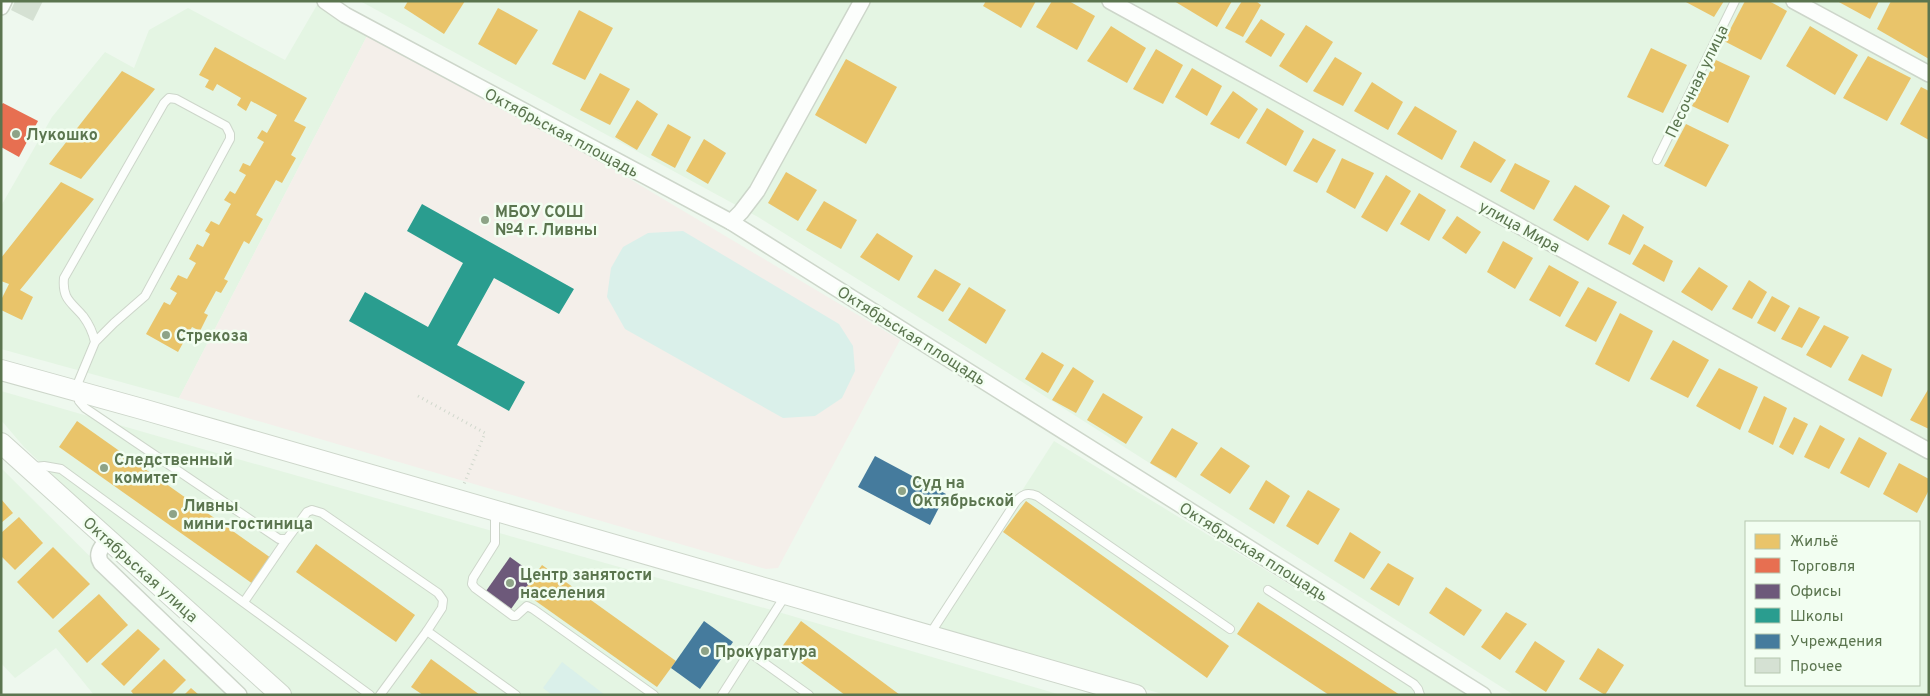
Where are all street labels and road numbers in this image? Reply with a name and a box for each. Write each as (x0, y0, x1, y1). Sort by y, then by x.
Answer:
street label: Песочная улица (1662, 22, 1734, 142)
street label: Октябрьская площадь (481, 85, 642, 183)
street label: улица Мира (1475, 197, 1563, 258)
street label: Октябрьская площадь (833, 283, 989, 391)
street label: Октябрьская площадь (1175, 499, 1331, 607)
street label: Октябрьская улица (78, 513, 201, 628)

